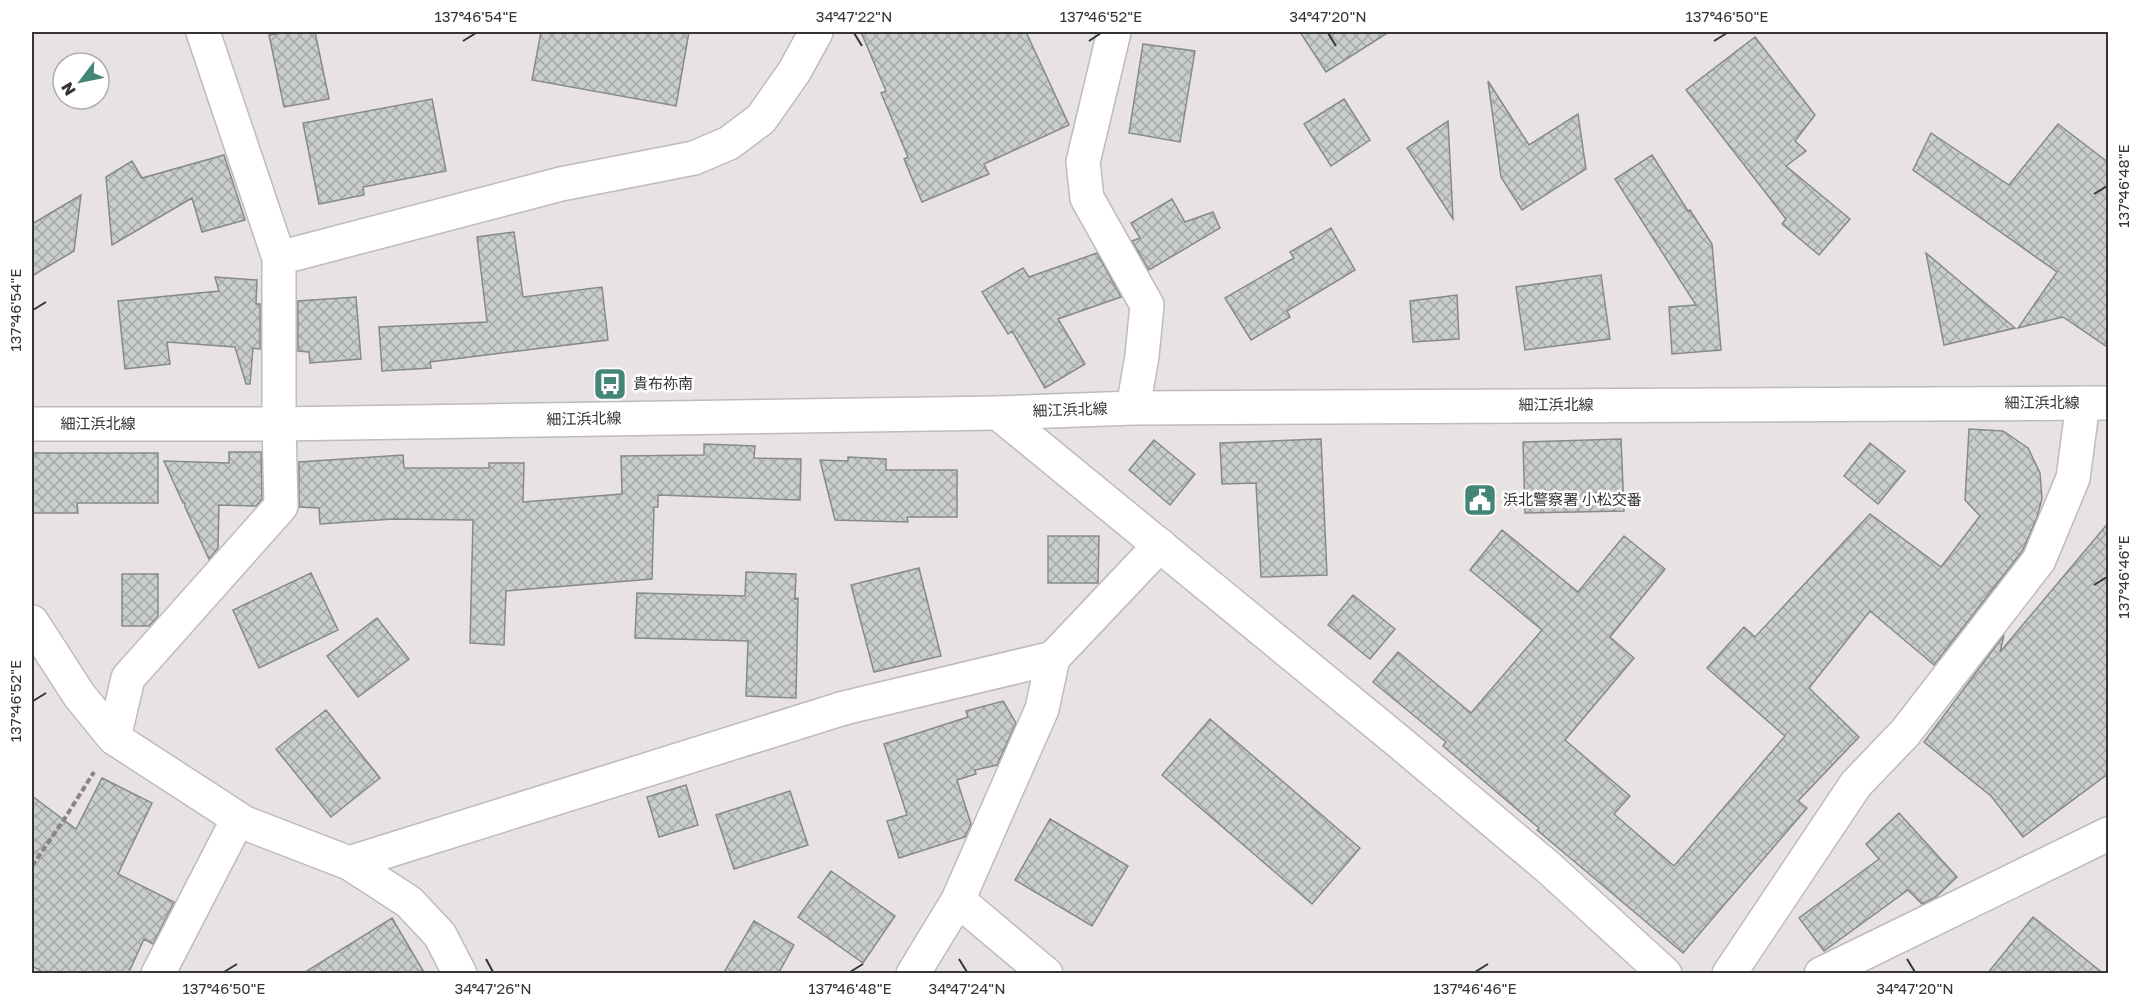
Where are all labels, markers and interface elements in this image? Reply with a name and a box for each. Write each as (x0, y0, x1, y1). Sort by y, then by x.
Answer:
text: 137°46'54"E (435, 7, 517, 25)
text: 34°47'22"N (816, 7, 892, 25)
text: 137°46'52"E (1060, 7, 1142, 25)
text: 34°47'20"N (1289, 7, 1367, 25)
text: 137°46'50"E (1685, 7, 1769, 25)
north arrow (51, 51, 111, 111)
text: N (57, 78, 80, 99)
text: 137°46'48"E (2114, 144, 2132, 228)
text: 137°46'54"E (6, 269, 24, 351)
bus stop icon: 貴布祢南 (592, 366, 628, 402)
place label: 貴布祢南 (633, 374, 693, 392)
street label: 細江浜北線 (2004, 393, 2080, 411)
street label: 細江浜北線 (1518, 395, 1594, 413)
street label: 細江浜北線 (1032, 399, 1108, 419)
street label: 細江浜北線 (546, 408, 622, 428)
street label: 細江浜北線 (60, 414, 136, 432)
public building icon: 浜北警察署 小松交番 (1462, 482, 1498, 518)
place label: 浜北警察署 小松交番 (1503, 490, 1642, 508)
text: 137°46'46"E (2114, 535, 2132, 619)
text: 137°46'52"E (6, 660, 24, 742)
text: 137°46'50"E (182, 979, 266, 997)
text: 34°47'26"N (454, 979, 532, 997)
text: 137°46'48"E (808, 979, 892, 997)
text: 34°47'24"N (928, 979, 1006, 997)
text: 137°46'46"E (1433, 979, 1517, 997)
text: 34°47'20"N (1876, 979, 1954, 997)

